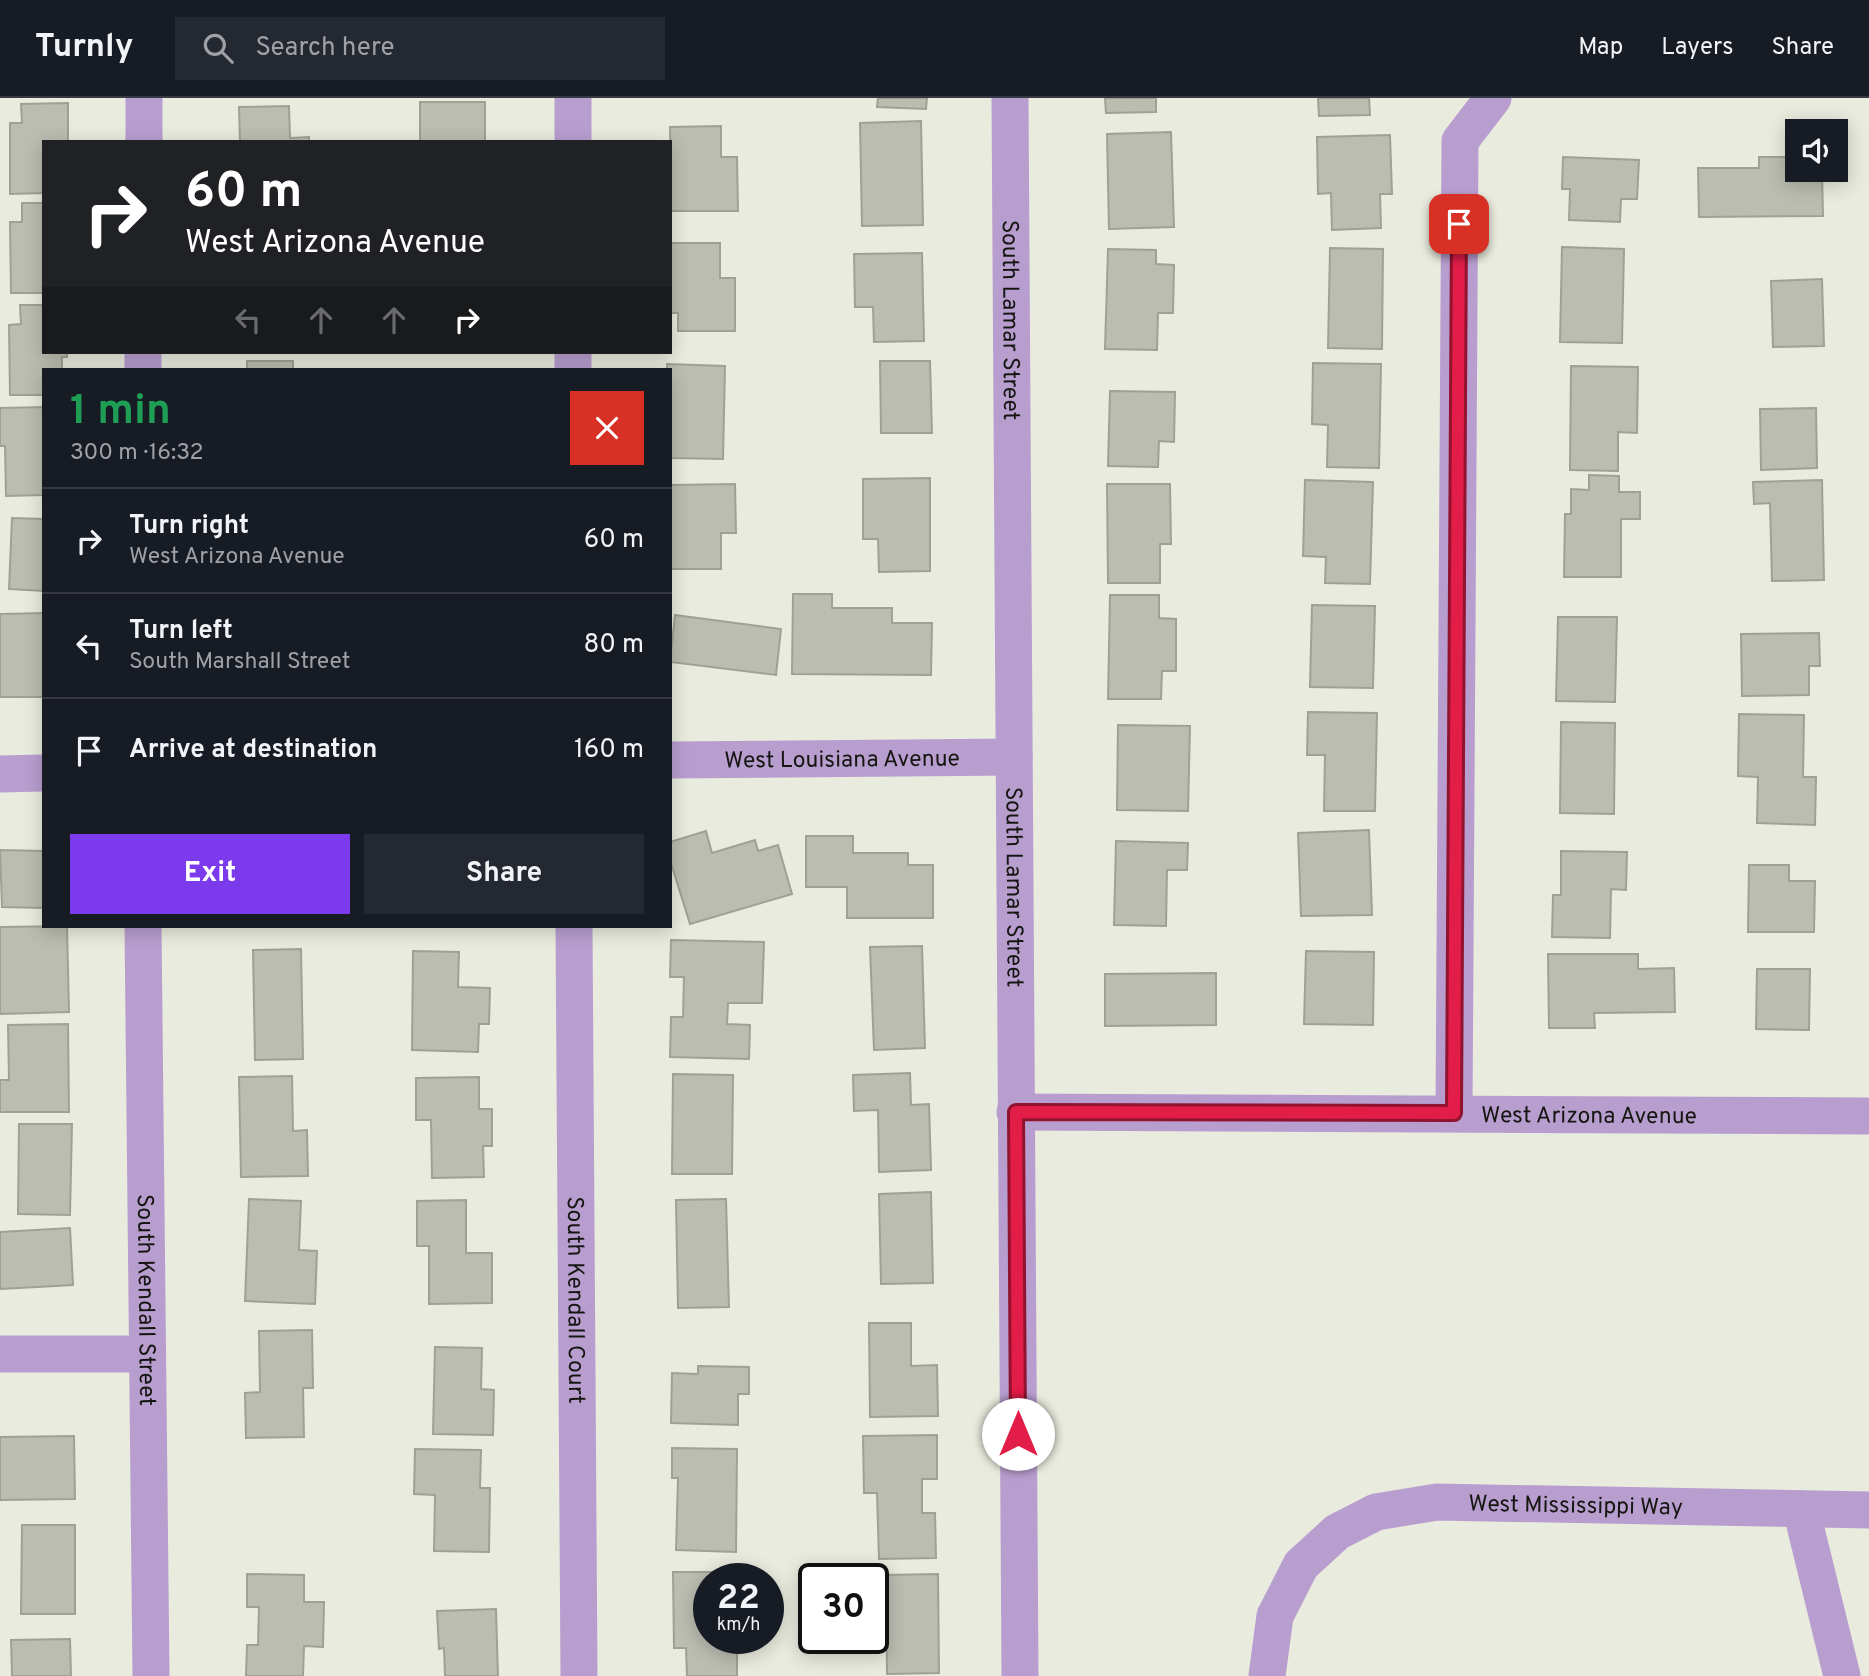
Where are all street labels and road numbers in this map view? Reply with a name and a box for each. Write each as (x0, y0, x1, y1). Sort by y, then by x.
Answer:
street label: South Lamar Street (994, 220, 1024, 420)
street label: West Louisiana Avenue (724, 745, 960, 777)
street label: South Lamar Street (997, 787, 1028, 987)
street label: West Arizona Avenue (1481, 1102, 1697, 1132)
street label: South Kendall Street (129, 1194, 160, 1406)
street label: South Kendall Court (559, 1196, 589, 1404)
street label: West Mississippi Way (1468, 1491, 1683, 1524)

